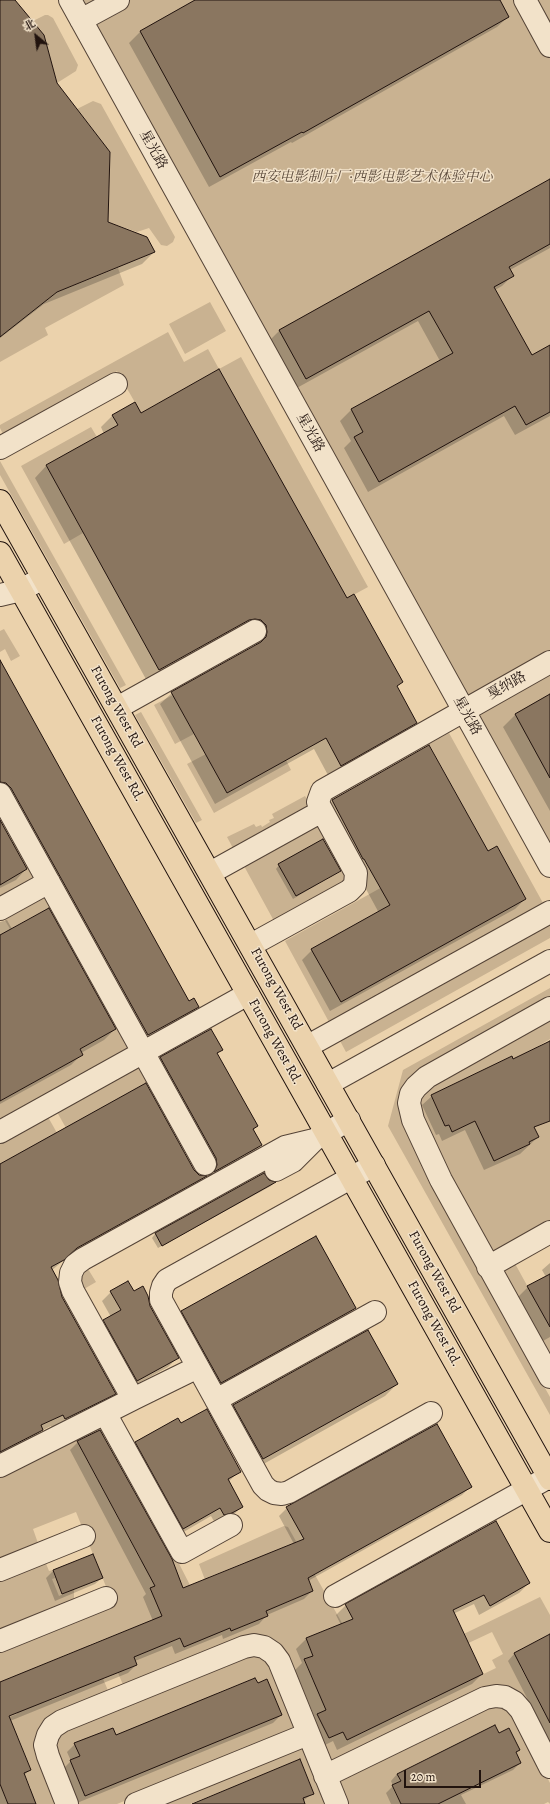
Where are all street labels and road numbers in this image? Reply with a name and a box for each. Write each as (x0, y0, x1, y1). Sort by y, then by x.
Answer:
street label: 星光路 (135, 128, 171, 172)
street label: 星光路 (292, 411, 328, 455)
street label: Furong West Rd (87, 663, 145, 751)
street label: 戛纳路 (485, 668, 529, 704)
street label: 星光路 (449, 694, 485, 738)
street label: Furong West Rd. (86, 713, 148, 805)
street label: Furong West Rd (247, 945, 305, 1033)
street label: Furong West Rd. (244, 996, 306, 1088)
street label: Furong West Rd (405, 1228, 463, 1316)
street label: Furong West Rd. (403, 1278, 465, 1370)

